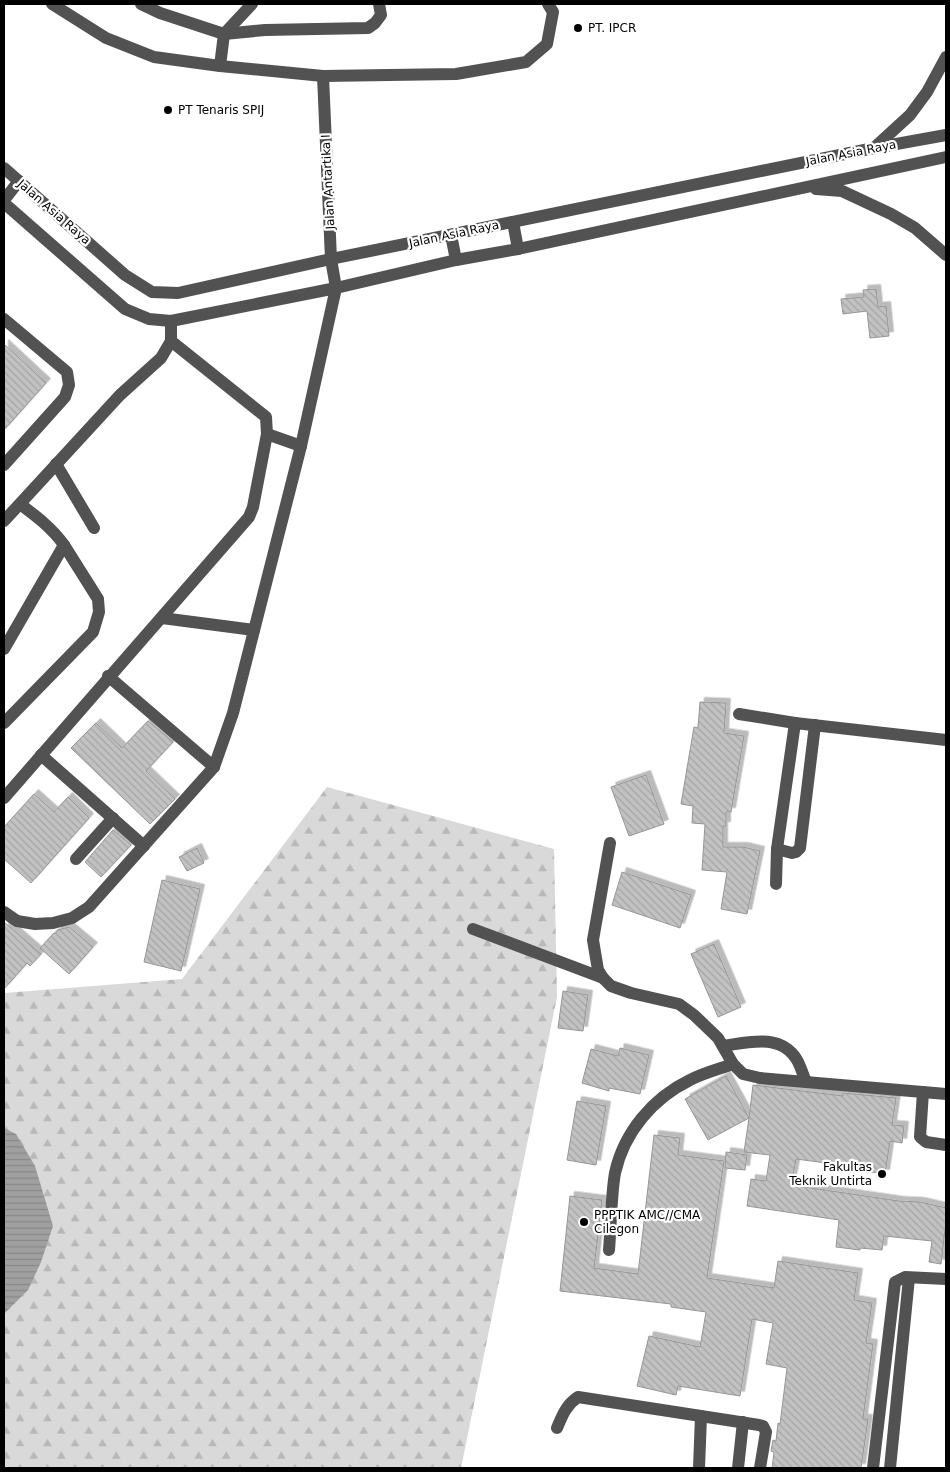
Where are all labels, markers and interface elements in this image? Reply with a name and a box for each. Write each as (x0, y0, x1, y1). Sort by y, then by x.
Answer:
place label: PT. IPCR (588, 21, 636, 35)
marker: PT. IPCR (572, 22, 584, 34)
place label: PT Tenaris SPIJ (178, 103, 264, 117)
marker: PT Tenaris SPIJ (162, 104, 174, 116)
street label: Jalan Antartika I (319, 134, 338, 231)
street label: Jalan Asia Raya (804, 137, 897, 169)
street label: Jalan Asia Raya (14, 176, 93, 247)
street label: Jalan Asia Raya (407, 218, 500, 251)
place label: Fakultas Teknik Untirta (788, 1160, 872, 1188)
marker: Fakultas Teknik Untirta (876, 1168, 888, 1180)
place label: PPPTIK AMC//CMA Cilegon (594, 1208, 701, 1236)
marker: PPPTIK AMC//CMA Cilegon (578, 1216, 590, 1228)

